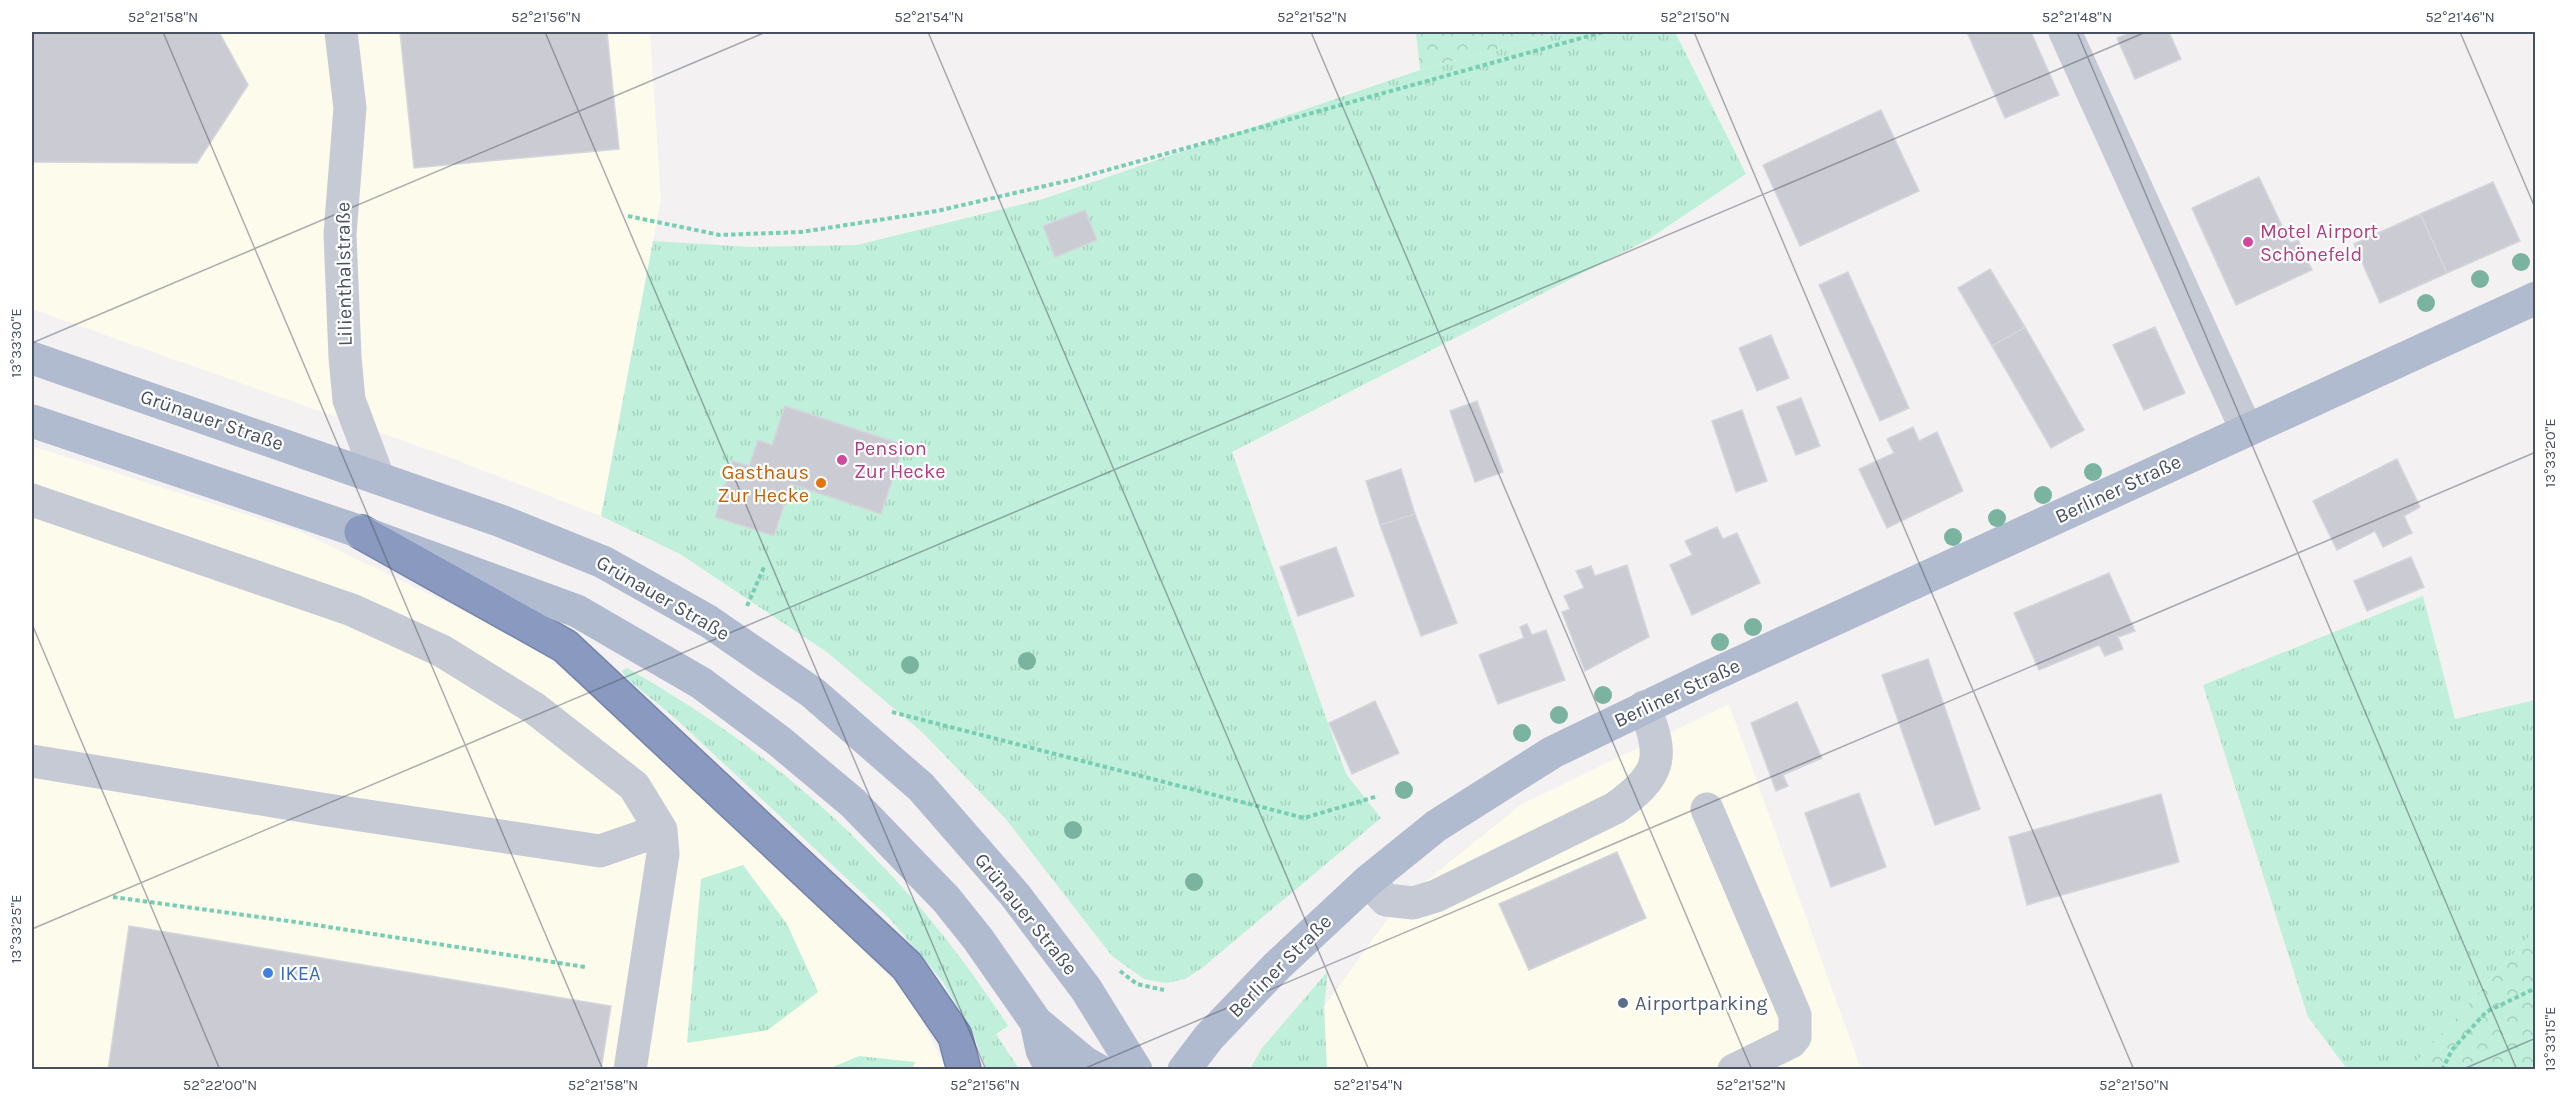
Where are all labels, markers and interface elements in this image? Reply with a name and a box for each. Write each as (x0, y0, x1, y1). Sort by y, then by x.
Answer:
text: 52°21'58"N (128, 8, 198, 26)
text: 52°21'56"N (511, 8, 581, 26)
text: 52°21'54"N (894, 8, 964, 26)
text: 52°21'52"N (1277, 8, 1347, 26)
text: 52°21'50"N (1660, 8, 1730, 26)
text: 52°21'48"N (2042, 8, 2112, 26)
text: 52°21'46"N (2425, 8, 2495, 26)
street label: Lilienthalstraße (331, 202, 357, 346)
place label: Motel Airport Schönefeld (2260, 220, 2379, 266)
marker: Motel Airport Schönefeld (2241, 235, 2255, 249)
text: 13°33'30"E (7, 308, 25, 378)
street label: Grünauer Straße (137, 385, 287, 455)
text: 13°33'20"E (2541, 418, 2559, 488)
place label: Pension Zur Hecke (854, 437, 945, 483)
street label: Berliner Straße (2051, 450, 2185, 528)
marker: Pension Zur Hecke (835, 453, 849, 467)
place label: Gasthaus Zur Hecke (718, 461, 809, 507)
marker: Gasthaus Zur Hecke (814, 476, 828, 490)
street label: Grünauer Straße (592, 551, 734, 645)
street label: Berliner Straße (1610, 654, 1744, 732)
street label: Grünauer Straße (970, 848, 1082, 980)
text: 13°33'25"E (7, 895, 25, 963)
street label: Berliner Straße (1224, 910, 1336, 1022)
place label: IKEA (280, 962, 320, 985)
marker: IKEA (261, 966, 275, 980)
place label: Airportparking (1635, 992, 1768, 1015)
marker: Airportparking (1616, 996, 1630, 1010)
text: 13°33'15"E (2541, 1006, 2559, 1072)
text: 52°22'00"N (183, 1076, 257, 1094)
text: 52°21'58"N (568, 1076, 638, 1094)
text: 52°21'56"N (950, 1076, 1020, 1094)
text: 52°21'54"N (1333, 1076, 1403, 1094)
text: 52°21'52"N (1716, 1076, 1786, 1094)
text: 52°21'50"N (2099, 1076, 2169, 1094)

